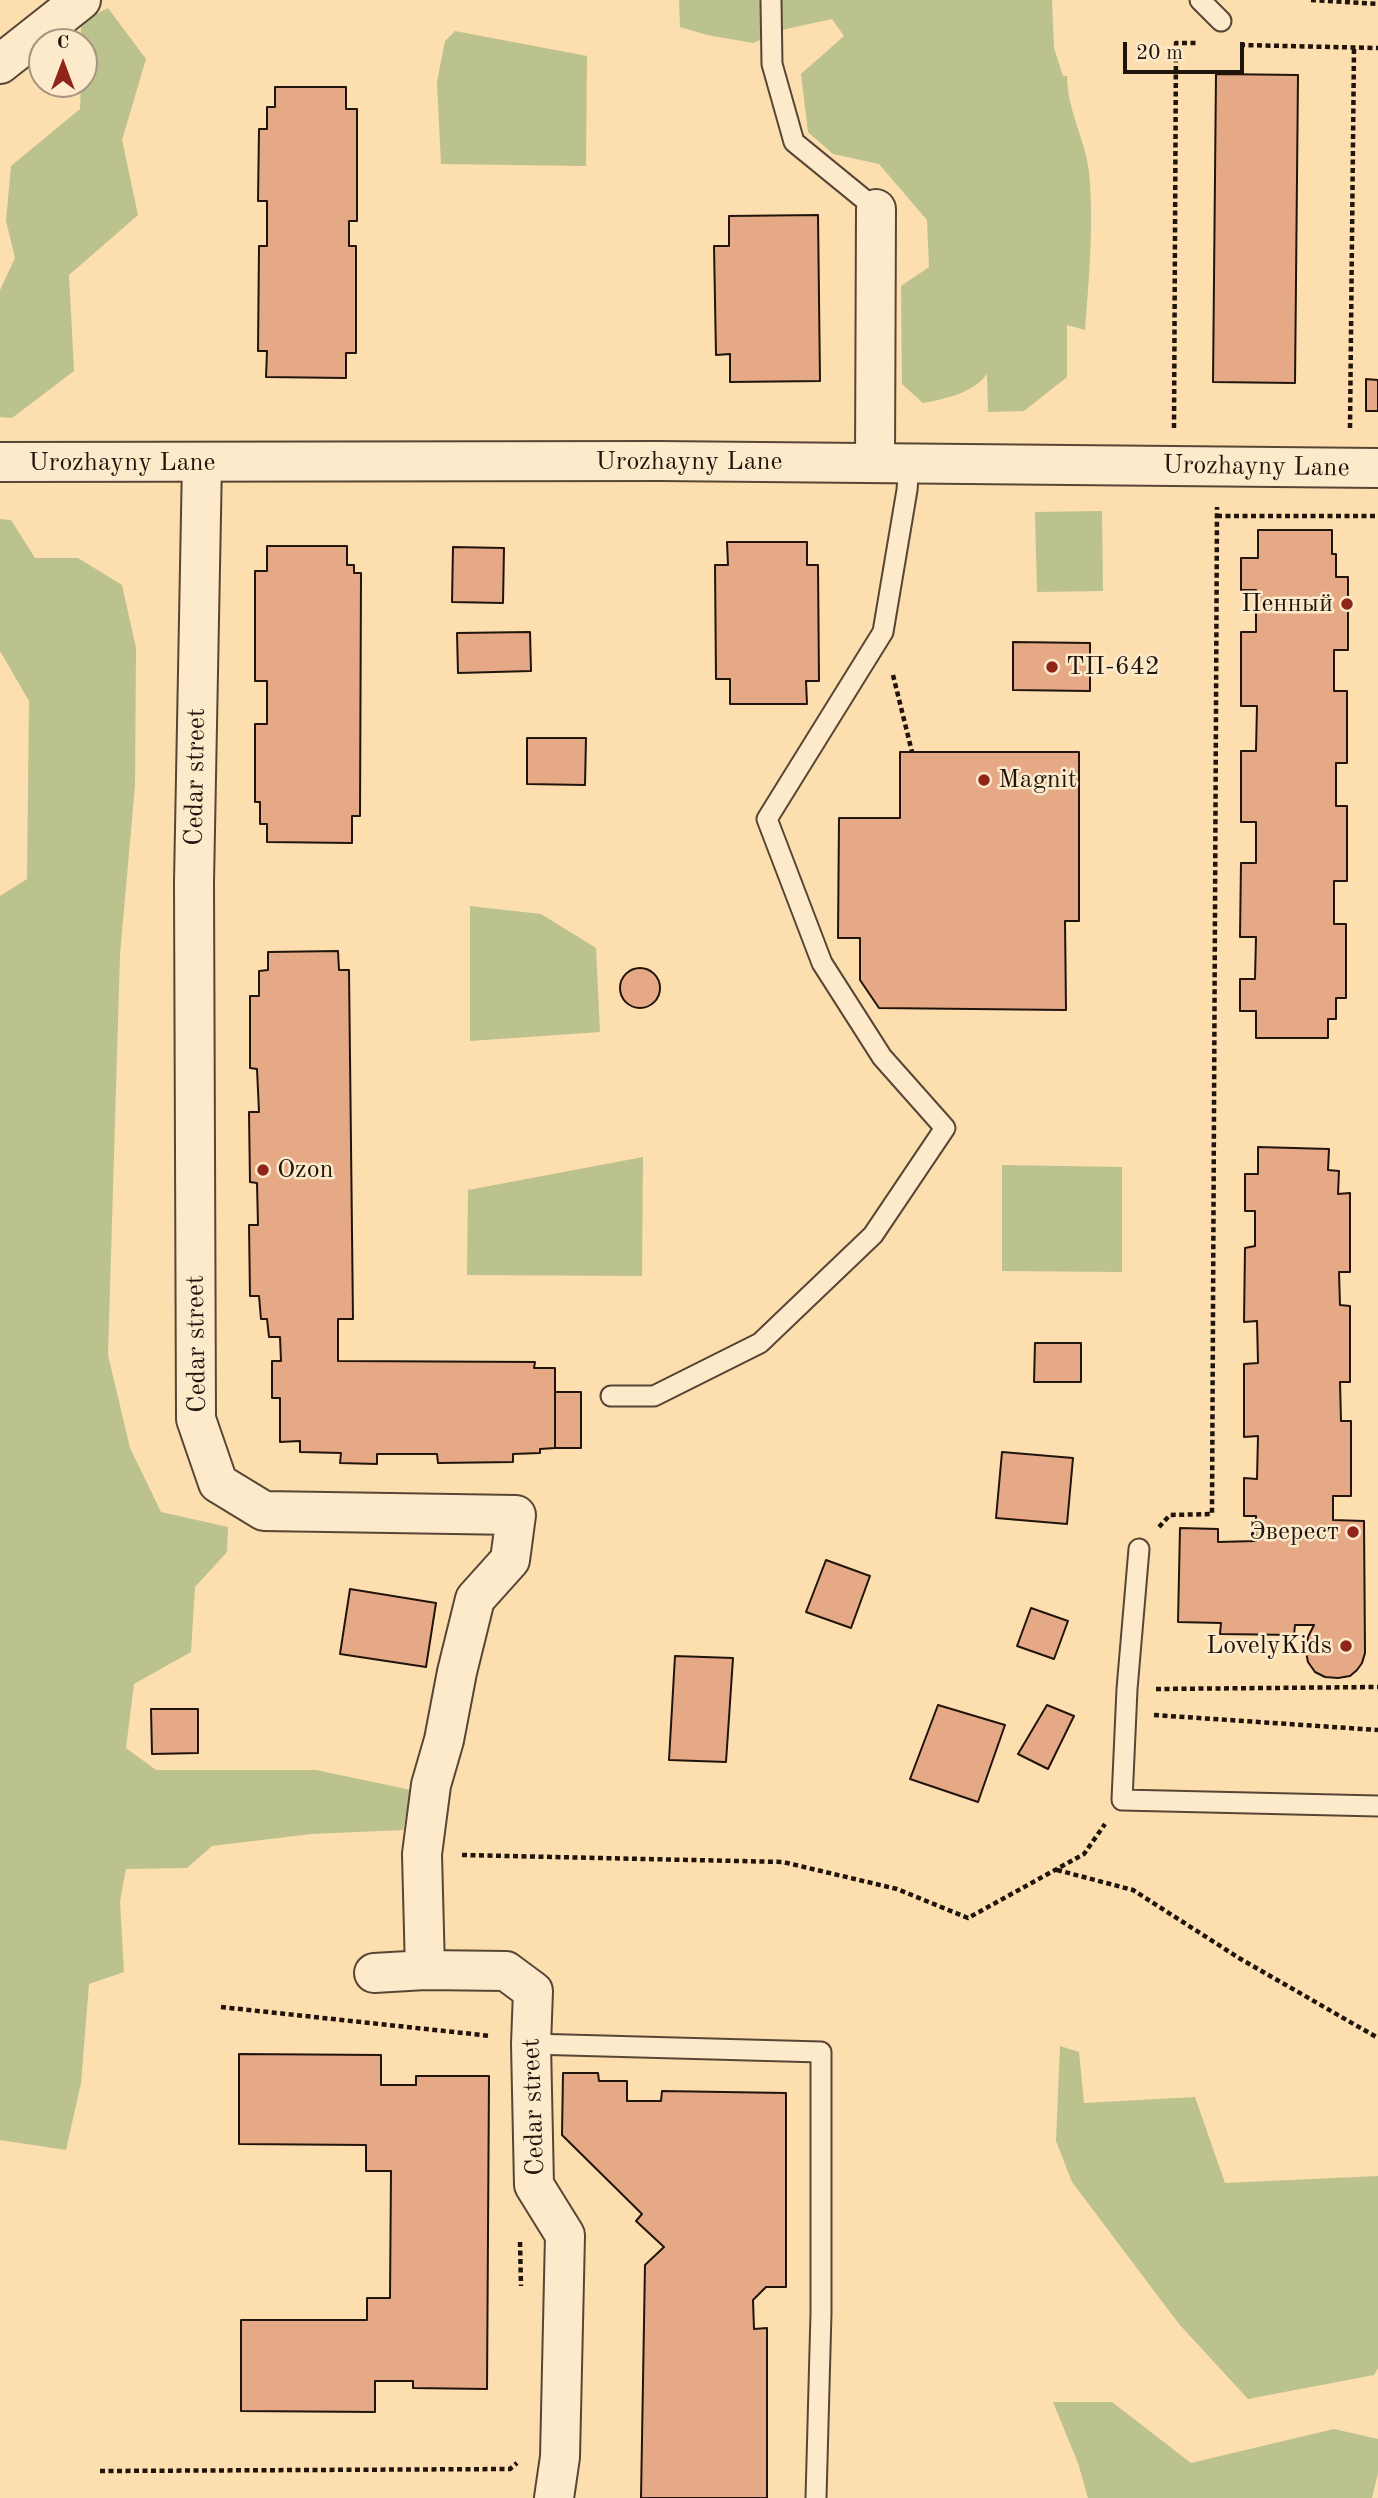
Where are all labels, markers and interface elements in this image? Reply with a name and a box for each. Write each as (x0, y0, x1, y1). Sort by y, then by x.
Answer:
north arrow (28, 28, 98, 98)
scale bar (1126, 28, 1247, 72)
text: С (57, 34, 69, 53)
text: 20 m (1136, 43, 1183, 64)
street label: Urozhayny Lane (596, 446, 782, 478)
street label: Urozhayny Lane (29, 447, 215, 479)
street label: Urozhayny Lane (1162, 450, 1350, 484)
place label: Пенный (1241, 588, 1333, 620)
marker: Пенный (1339, 596, 1355, 612)
place label: ТП-642 (1066, 651, 1160, 683)
marker: ТП-642 (1044, 659, 1060, 675)
street label: Cedar street (179, 708, 213, 846)
place label: Magnit (998, 764, 1077, 796)
marker: Magnit (976, 772, 992, 788)
place label: Ozon (277, 1154, 334, 1186)
marker: Ozon (255, 1162, 271, 1178)
street label: Cedar street (180, 1275, 214, 1413)
place label: Эверест (1249, 1516, 1339, 1548)
marker: Эверест (1345, 1524, 1361, 1540)
place label: LovelyKids (1206, 1630, 1332, 1662)
marker: LovelyKids (1338, 1638, 1354, 1654)
street label: Cedar street (516, 2038, 552, 2176)

